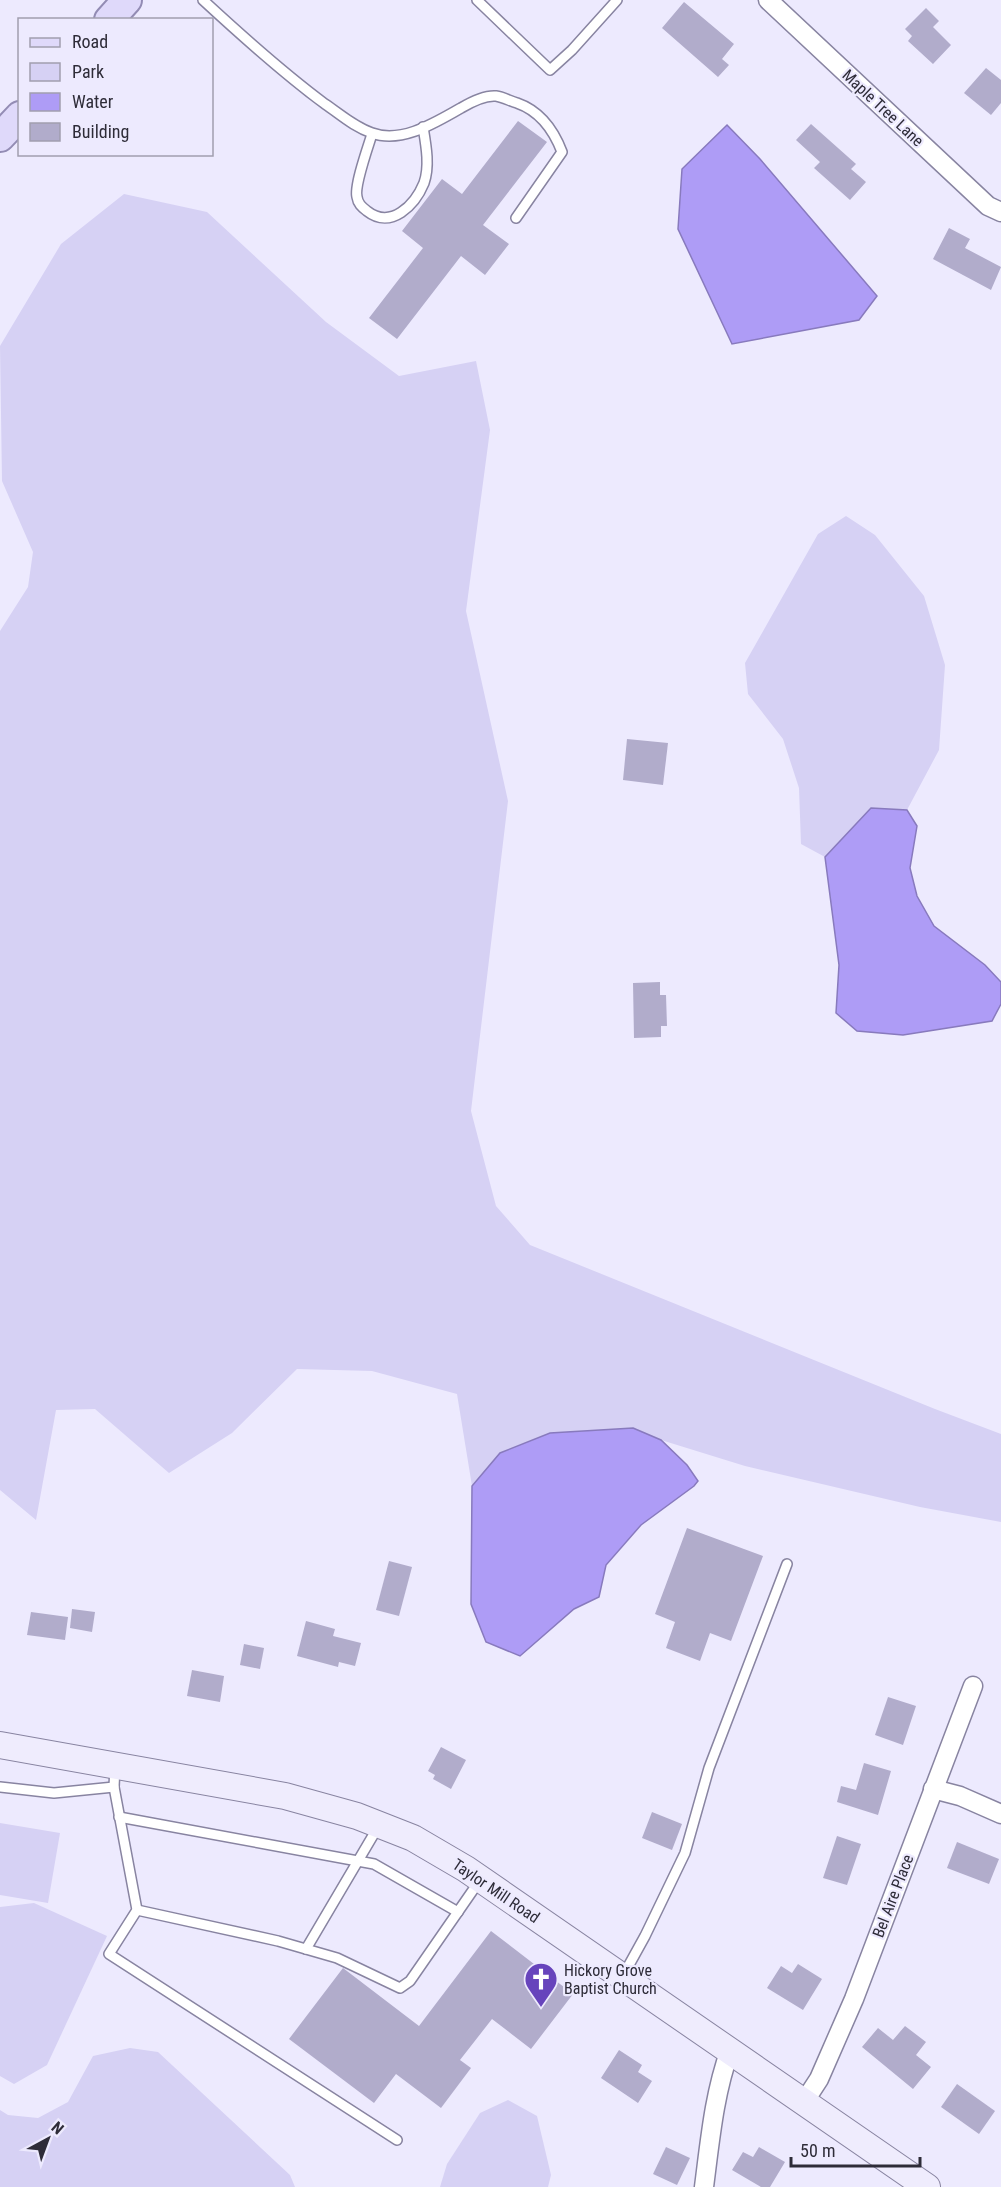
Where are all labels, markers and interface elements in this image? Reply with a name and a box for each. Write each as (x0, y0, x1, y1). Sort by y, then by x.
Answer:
legend (18, 18, 213, 156)
text: Road (72, 31, 108, 52)
text: Park (72, 61, 104, 82)
street label: Maple Tree Lane (839, 66, 927, 150)
text: Water (72, 91, 114, 112)
text: Building (72, 121, 129, 142)
street label: Bel Aire Place (868, 1852, 918, 1940)
street label: Taylor Mill Road (449, 1855, 543, 1927)
church icon: Hickory Grove Baptist Church (523, 1961, 559, 2008)
place label: Hickory Grove Baptist Church (564, 1961, 657, 1998)
north arrow (18, 2109, 78, 2169)
text: N (48, 2118, 67, 2138)
scale bar (791, 2130, 920, 2168)
text: 50 m (800, 2140, 835, 2161)

